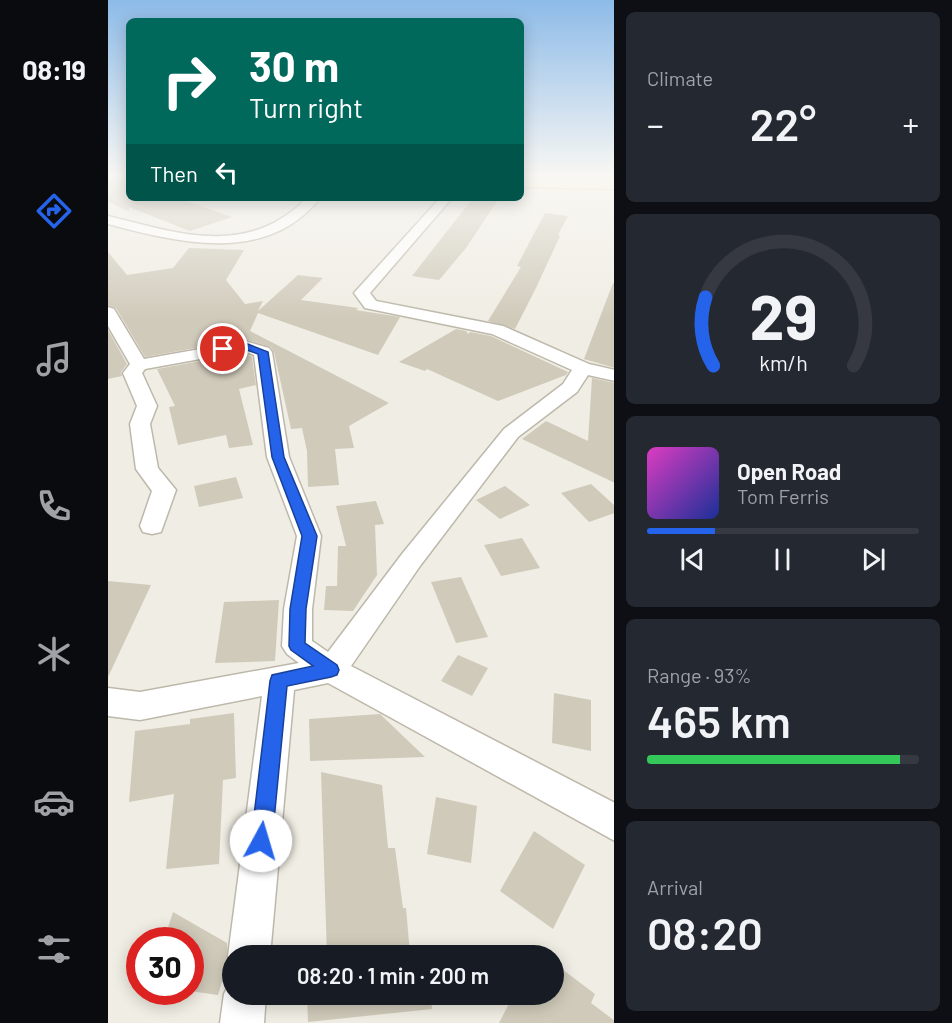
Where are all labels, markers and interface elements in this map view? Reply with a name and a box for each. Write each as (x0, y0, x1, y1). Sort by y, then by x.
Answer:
text: 30 m (249, 40, 339, 90)
icon: right (150, 42, 228, 120)
text: 08:19 (22, 53, 86, 85)
text: Climate (647, 66, 713, 90)
text: Turn right (249, 91, 363, 123)
text: 22° (750, 96, 816, 150)
text: − (647, 104, 664, 144)
text: + (902, 104, 919, 144)
icon: left (210, 156, 243, 189)
text: Then (150, 160, 198, 186)
icon: directions (33, 190, 75, 232)
text: 29 (749, 278, 817, 352)
pin (197, 323, 248, 374)
icon: arrive (206, 332, 239, 365)
icon: music (33, 338, 75, 380)
text: km/h (759, 351, 807, 376)
text: Open Road (737, 458, 841, 484)
text: Tom Ferris (737, 484, 829, 508)
icon: phone (33, 485, 75, 527)
icon: previous (676, 543, 709, 576)
icon: pause (766, 543, 799, 576)
icon: next (857, 543, 890, 576)
icon: climate (33, 633, 75, 675)
text: Range · 93% (647, 663, 751, 687)
text: 465 km (647, 693, 791, 747)
icon: car (33, 781, 75, 823)
position arrow (229, 809, 293, 873)
text: Arrival (647, 875, 703, 899)
text: 08:20 (647, 905, 763, 959)
speed limit sign: 30 (126, 927, 204, 1005)
icon: filters (33, 928, 75, 970)
text: 08:20 · 1 min · 200 m (297, 962, 489, 988)

